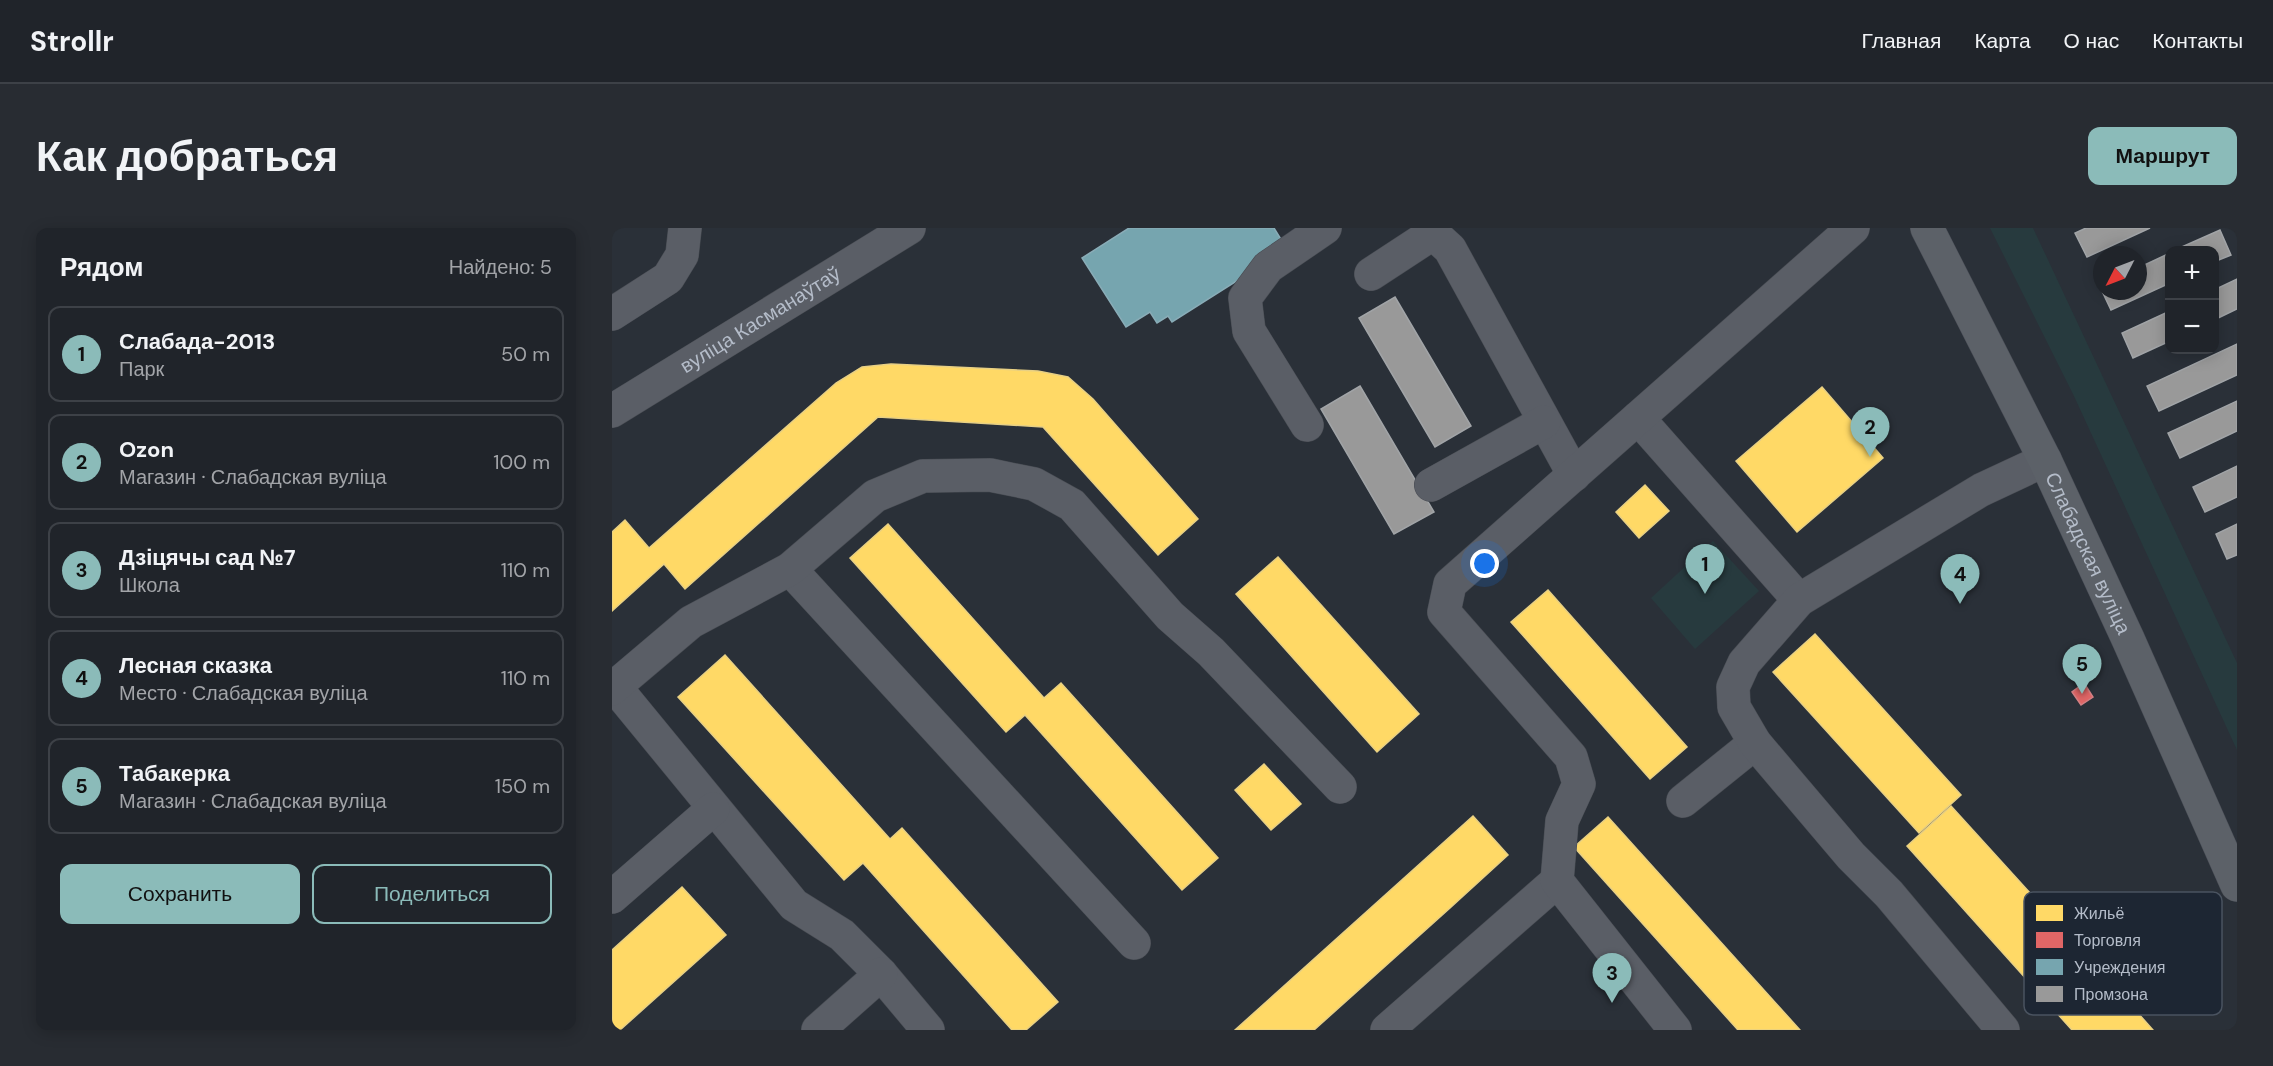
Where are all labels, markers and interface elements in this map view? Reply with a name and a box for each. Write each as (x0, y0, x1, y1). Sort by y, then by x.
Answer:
text: Strollr (30, 23, 114, 60)
text: Главная (1861, 27, 1941, 55)
text: Карта (1974, 27, 2031, 55)
text: О нас (2064, 27, 2119, 55)
text: Контакты (2152, 27, 2243, 55)
button: Маршрут (2088, 127, 2237, 185)
text: Как добраться (36, 129, 338, 184)
north arrow (2093, 246, 2147, 300)
map controls (2165, 246, 2219, 354)
button: + (2165, 246, 2219, 300)
text: Рядом (60, 250, 143, 284)
text: Найдено: 5 (449, 254, 552, 280)
street label: вуліца Касманаўтаў (675, 260, 845, 379)
button: − (2165, 300, 2219, 354)
text: Слабада-2013 (119, 327, 275, 356)
text: 1 (78, 341, 85, 367)
text: 50 m (501, 341, 550, 367)
text: Парк (119, 356, 164, 382)
pin: 2 (1850, 408, 1890, 457)
text: Ozon (119, 435, 174, 464)
text: 2 (76, 449, 87, 475)
text: 100 m (493, 449, 550, 475)
text: Магазин · Слабадская вуліца (119, 464, 387, 490)
street label: Слабадская вуліца (2039, 468, 2137, 639)
text: Дзіцячы сад №7 (119, 543, 296, 572)
pin: 1 (1686, 544, 1724, 594)
your location (1470, 549, 1499, 578)
pin: 4 (1940, 554, 1980, 604)
text: 3 (75, 557, 88, 583)
text: 110 m (501, 557, 550, 583)
text: Школа (119, 572, 180, 598)
pin: 5 (2062, 644, 2102, 694)
text: Лесная сказка (119, 651, 272, 680)
text: 4 (75, 665, 88, 691)
text: 110 m (501, 665, 550, 691)
text: Место · Слабадская вуліца (119, 680, 368, 706)
text: Табакерка (119, 759, 230, 788)
text: 5 (75, 773, 88, 799)
text: 150 m (495, 773, 550, 799)
text: Магазин · Слабадская вуліца (119, 788, 387, 814)
button: Сохранить (60, 864, 300, 924)
button: Поделиться (312, 864, 552, 924)
legend (2024, 892, 2222, 1015)
text: Жильё (2074, 903, 2124, 924)
text: Торговля (2074, 930, 2141, 951)
pin: 3 (1592, 954, 1632, 1003)
text: Учреждения (2074, 957, 2166, 978)
text: Промзона (2074, 984, 2148, 1005)

